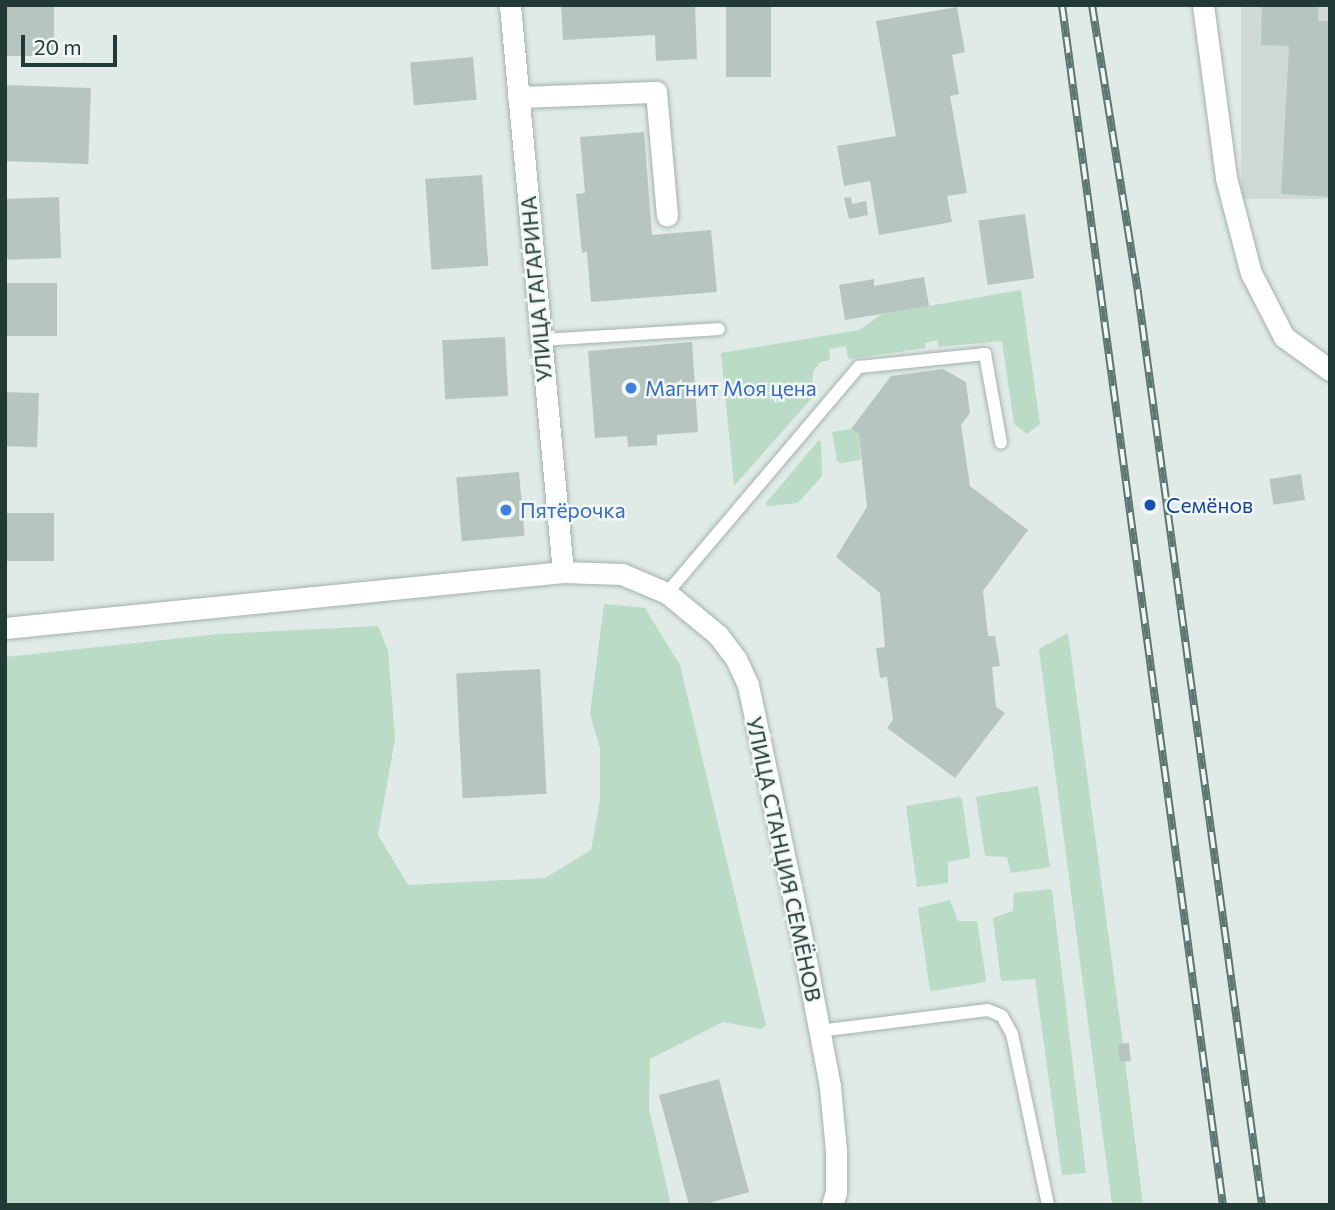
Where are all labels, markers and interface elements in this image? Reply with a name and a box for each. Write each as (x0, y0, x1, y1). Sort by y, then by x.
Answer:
scale bar (24, 21, 121, 65)
text: 20 m (34, 34, 82, 59)
street label: УЛИЦА ГАГАРИНА (515, 195, 557, 383)
place label: Магнит Моя цена (645, 375, 817, 401)
marker: Магнит Моя цена (623, 380, 639, 396)
place label: Семёнов (1166, 492, 1253, 518)
marker: Семёнов (1140, 495, 1160, 515)
place label: Пятёрочка (520, 497, 626, 523)
marker: Пятёрочка (498, 502, 514, 518)
street label: УЛИЦА СТАНЦИЯ СЕМЁНОВ (741, 714, 827, 1004)

